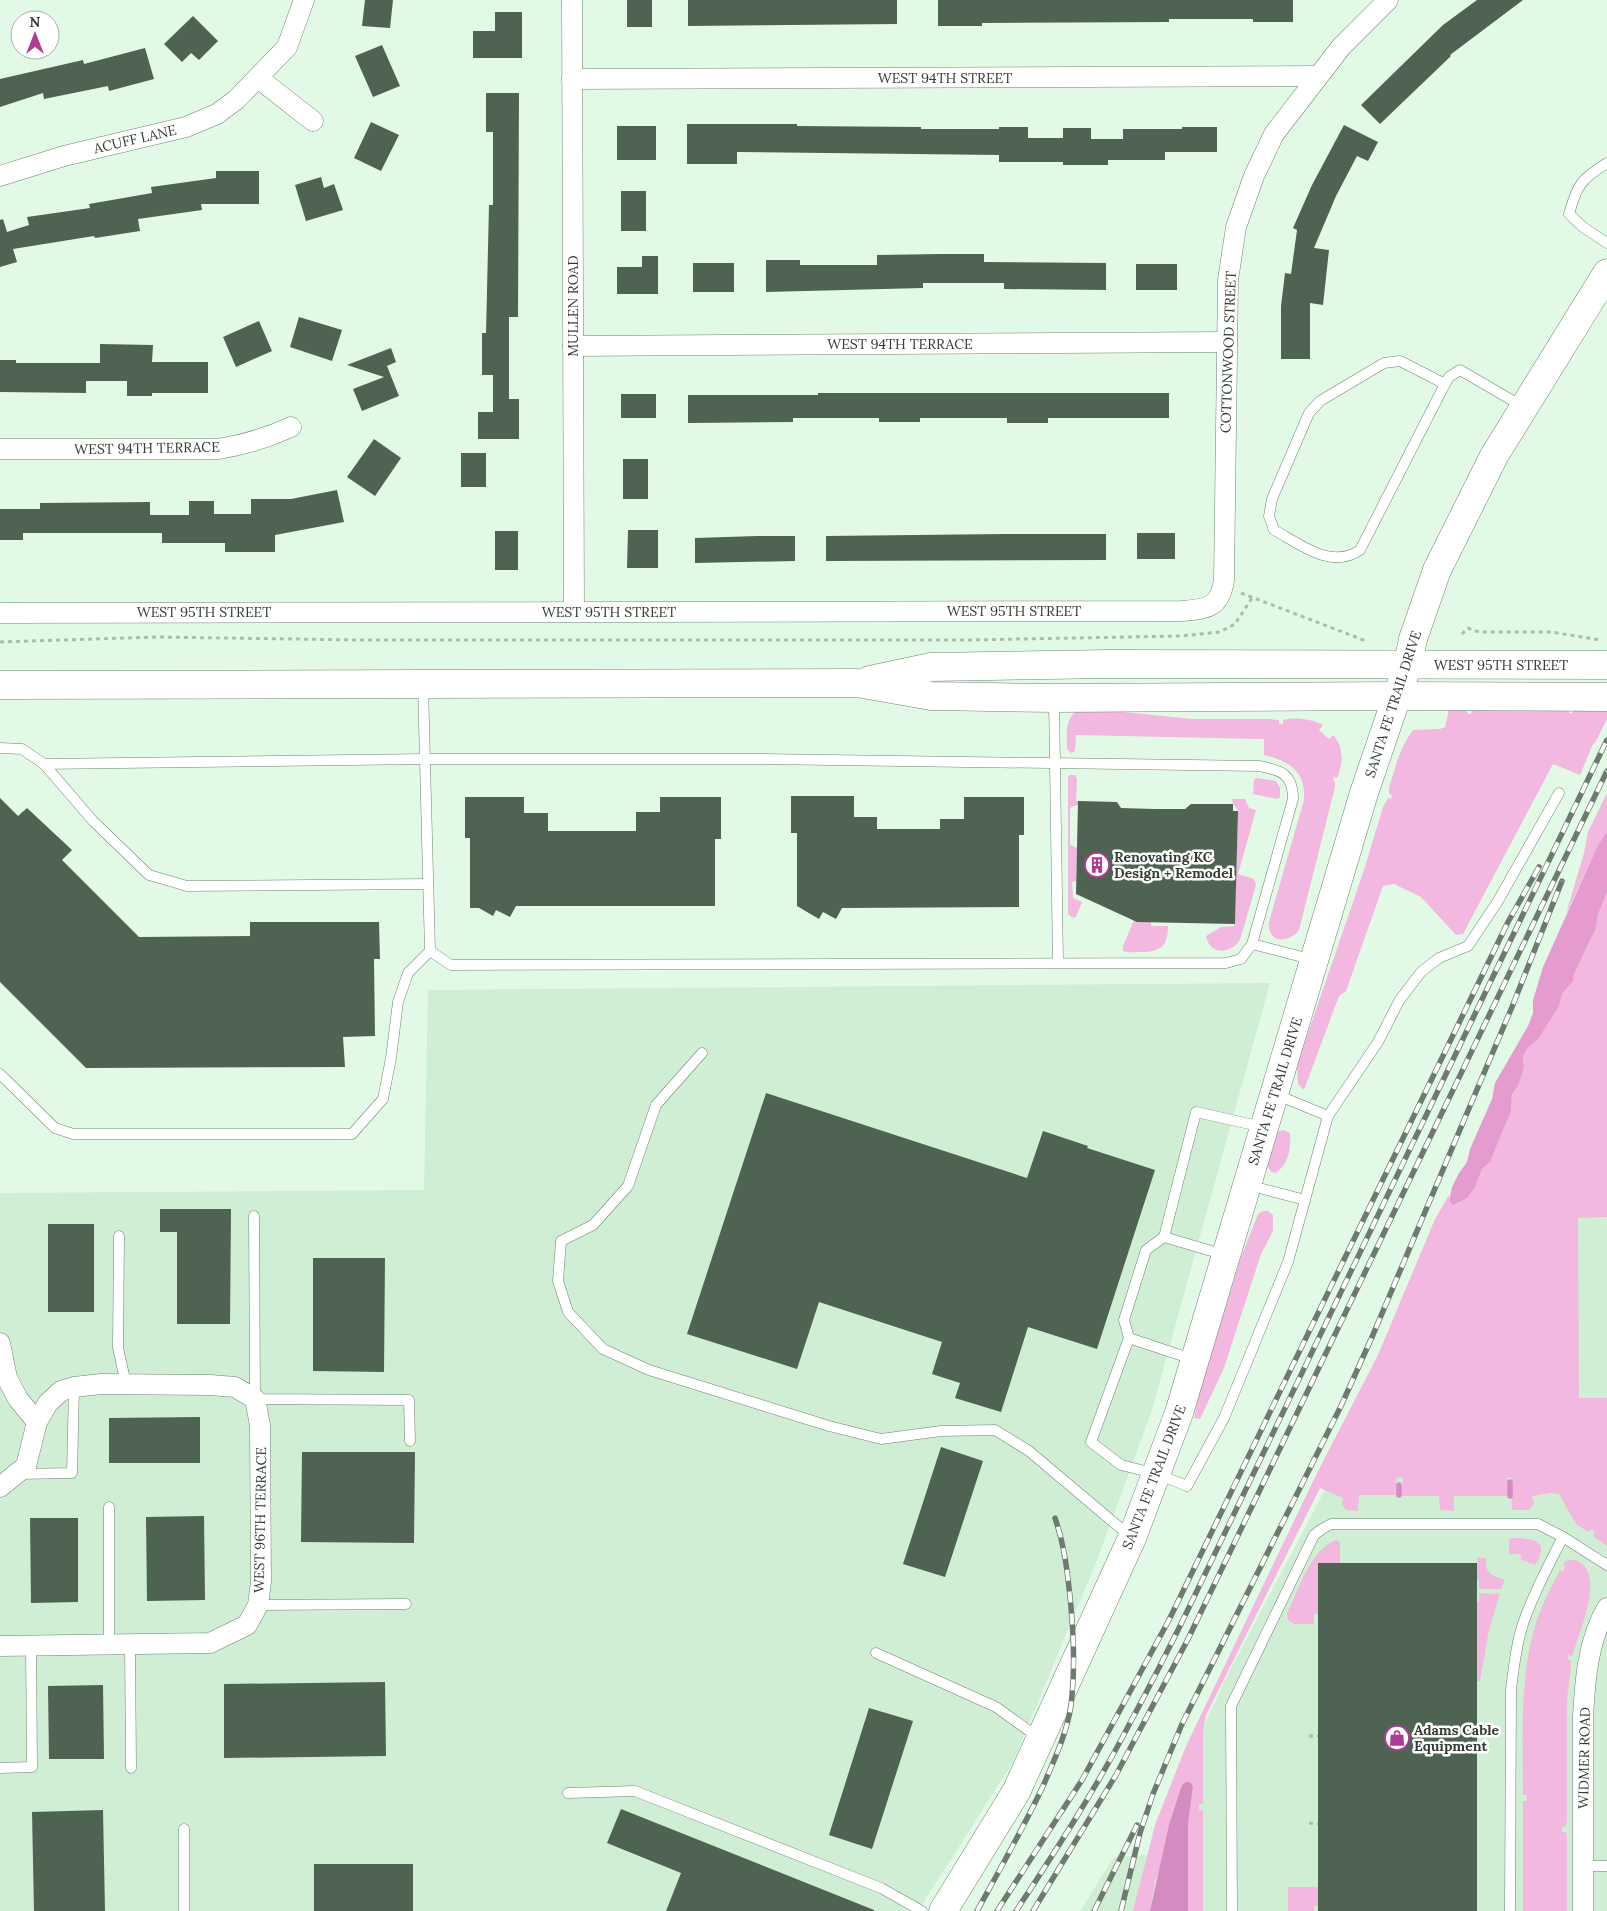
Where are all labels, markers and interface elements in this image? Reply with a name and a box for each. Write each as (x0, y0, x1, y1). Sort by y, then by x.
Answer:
north arrow (10, 10, 60, 60)
text: N (30, 13, 41, 31)
street label: WEST 94TH STREET (878, 69, 1012, 87)
street label: ACUFF LANE (91, 121, 178, 158)
street label: MULLEN ROAD (564, 255, 582, 357)
street label: COTTONWOOD STREET (1216, 271, 1240, 433)
street label: WEST 94TH TERRACE (827, 335, 973, 353)
street label: WEST 94TH TERRACE (74, 438, 220, 458)
street label: WEST 95TH STREET (947, 602, 1081, 620)
street label: WEST 95TH STREET (137, 603, 271, 621)
street label: WEST 95TH STREET (542, 603, 676, 621)
street label: SANTA FE TRAIL DRIVE (1361, 628, 1425, 780)
street label: WEST 95TH STREET (1434, 656, 1568, 674)
place label: Renovating KC Design + Remodel (1114, 848, 1234, 882)
building icon: Renovating KC Design + Remodel (1084, 852, 1110, 878)
street label: SANTA FE TRAIL DRIVE (1244, 1015, 1306, 1167)
street label: SANTA FE TRAIL DRIVE (1118, 1402, 1190, 1552)
street label: WEST 96TH TERRACE (250, 1447, 270, 1593)
street label: WIDMER ROAD (1574, 1707, 1594, 1809)
place label: Adams Cable Equipment (1414, 1721, 1500, 1755)
shop icon: Adams Cable Equipment (1384, 1725, 1410, 1751)

